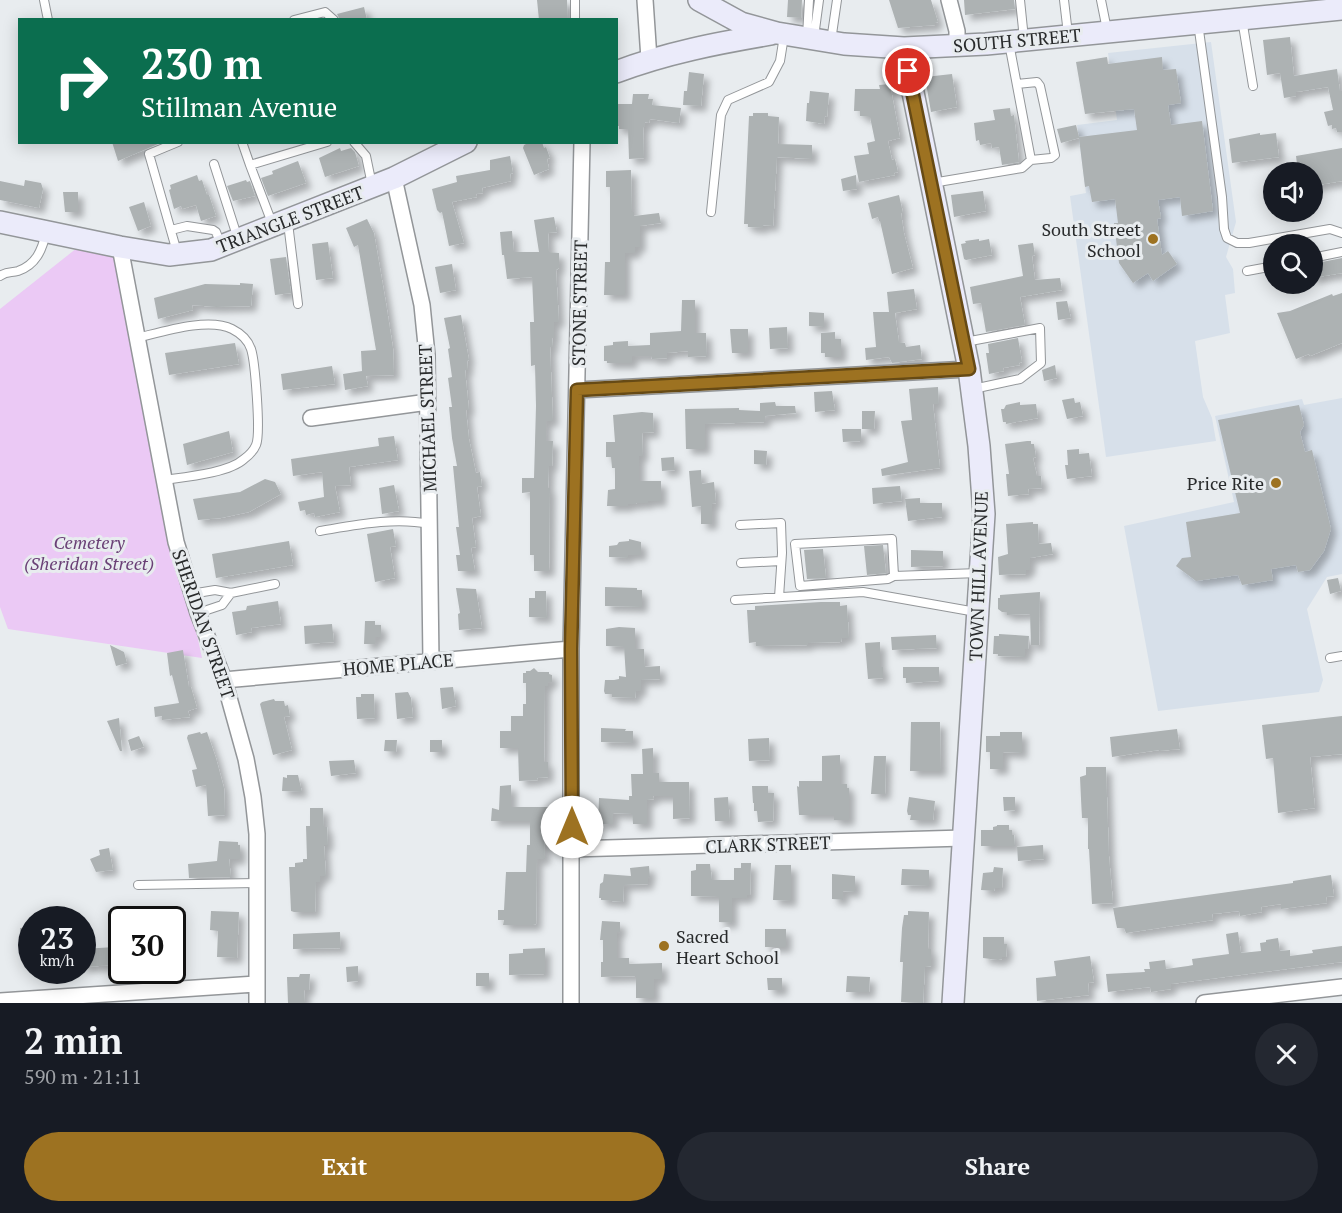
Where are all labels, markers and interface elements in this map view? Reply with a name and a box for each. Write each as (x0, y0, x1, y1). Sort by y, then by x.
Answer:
street label: SOUTH STREET (952, 22, 1082, 58)
text: 230 m (141, 35, 262, 91)
icon: right (42, 42, 120, 120)
pin (882, 45, 933, 96)
icon: arrive (891, 54, 924, 87)
text: Stillman Avenue (141, 89, 337, 125)
map controls (1263, 162, 1323, 294)
button: sound (1263, 162, 1323, 222)
street label: TRIANGLE STREET (213, 180, 367, 258)
place label: South Street School (1041, 217, 1141, 262)
marker: South Street School (1146, 232, 1160, 246)
button: search (1263, 234, 1323, 294)
street label: STONE STREET (566, 240, 592, 366)
street label: MICHAEL STREET (412, 344, 442, 492)
place label: Price Rite (1187, 471, 1264, 495)
marker: Price Rite (1269, 476, 1283, 490)
street label: TOWN HILL AVENUE (963, 491, 993, 661)
park label: Cemetery (Sheridan Street) (24, 530, 154, 575)
street label: SHERIDAN STREET (167, 546, 241, 702)
street label: HOME PLACE (342, 647, 454, 681)
position arrow (540, 795, 604, 859)
street label: CLARK STREET (705, 830, 831, 858)
speed limit sign: 30 (108, 906, 186, 984)
text: 23 (40, 918, 74, 958)
place label: Sacred Heart School (676, 924, 779, 969)
marker: Sacred Heart School (657, 939, 671, 953)
text: km/h (40, 950, 74, 970)
text: 2 min (24, 1017, 122, 1064)
button: close (1255, 1023, 1318, 1086)
text: 590 m · 21:11 (24, 1063, 142, 1090)
button: Exit (24, 1132, 665, 1201)
button: Share (677, 1132, 1318, 1201)

